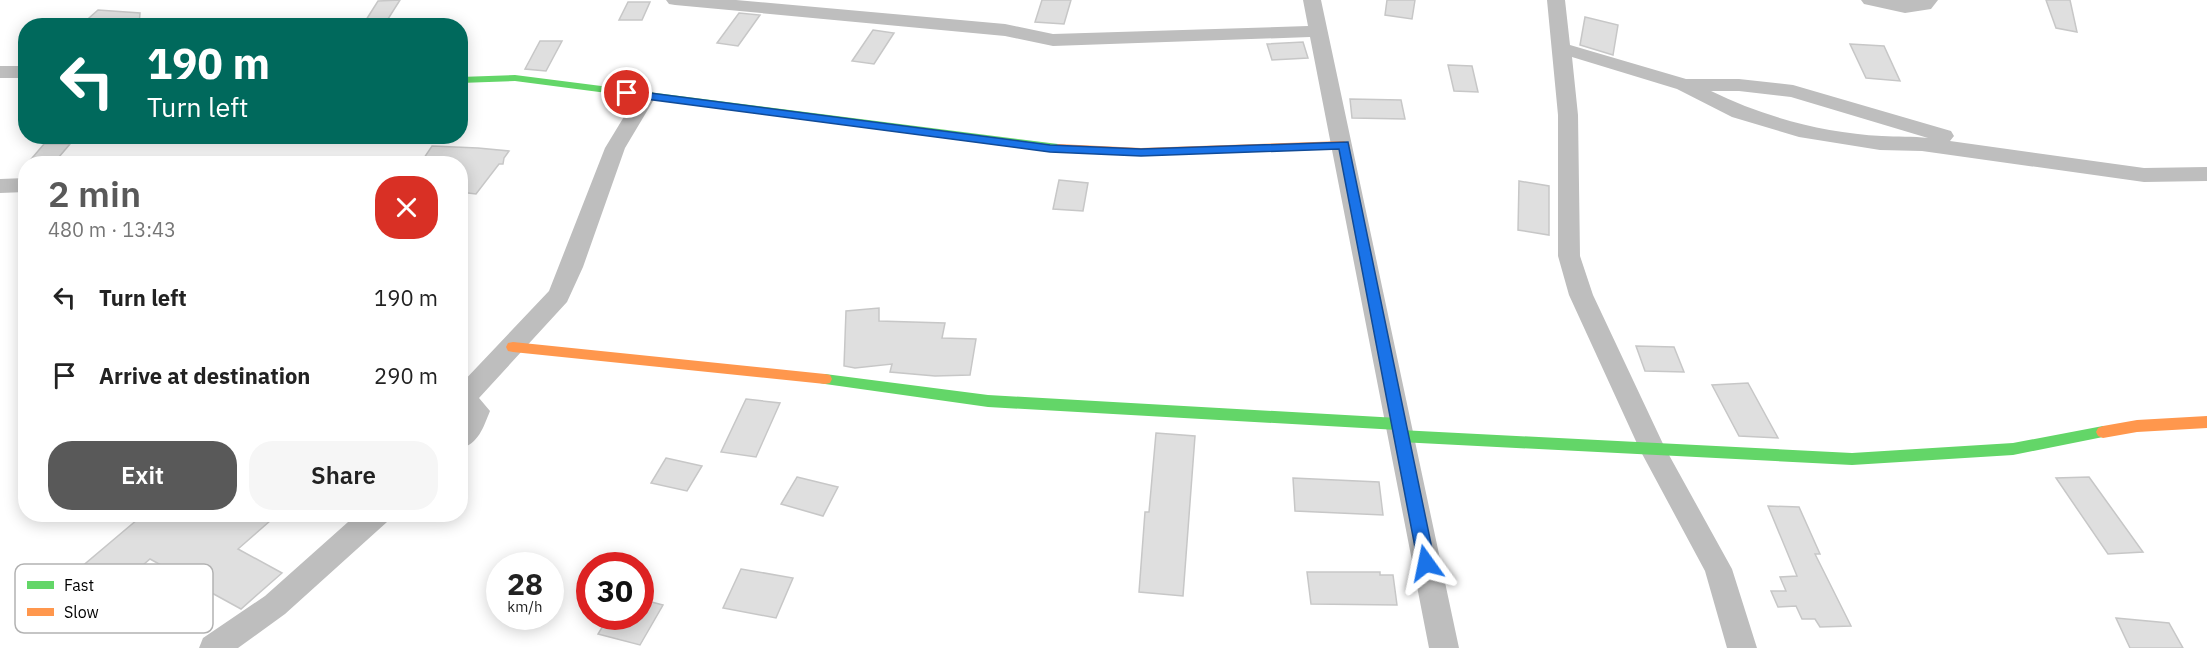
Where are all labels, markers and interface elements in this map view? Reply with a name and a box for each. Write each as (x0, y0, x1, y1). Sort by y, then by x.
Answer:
text: 190 m (147, 36, 270, 91)
icon: left (48, 42, 126, 120)
pin (601, 67, 652, 118)
icon: arrive (610, 76, 643, 109)
text: Turn left (147, 89, 248, 124)
text: 2 min (48, 170, 141, 217)
button: close (375, 176, 438, 239)
text: 480 m · 13:43 (48, 216, 176, 243)
icon: left (48, 281, 81, 314)
text: Turn left (99, 283, 187, 312)
text: 190 m (374, 283, 438, 312)
icon: arrive (48, 359, 81, 392)
text: Arrive at destination (99, 361, 310, 390)
text: 290 m (374, 361, 438, 390)
button: Exit (48, 441, 237, 510)
button: Share (249, 441, 438, 510)
position arrow (1394, 531, 1458, 595)
speed limit sign: 30 (576, 552, 654, 630)
legend (15, 564, 213, 633)
text: 28 (507, 564, 543, 603)
text: Fast (64, 575, 94, 595)
text: km/h (507, 597, 543, 616)
text: Slow (64, 602, 99, 622)

